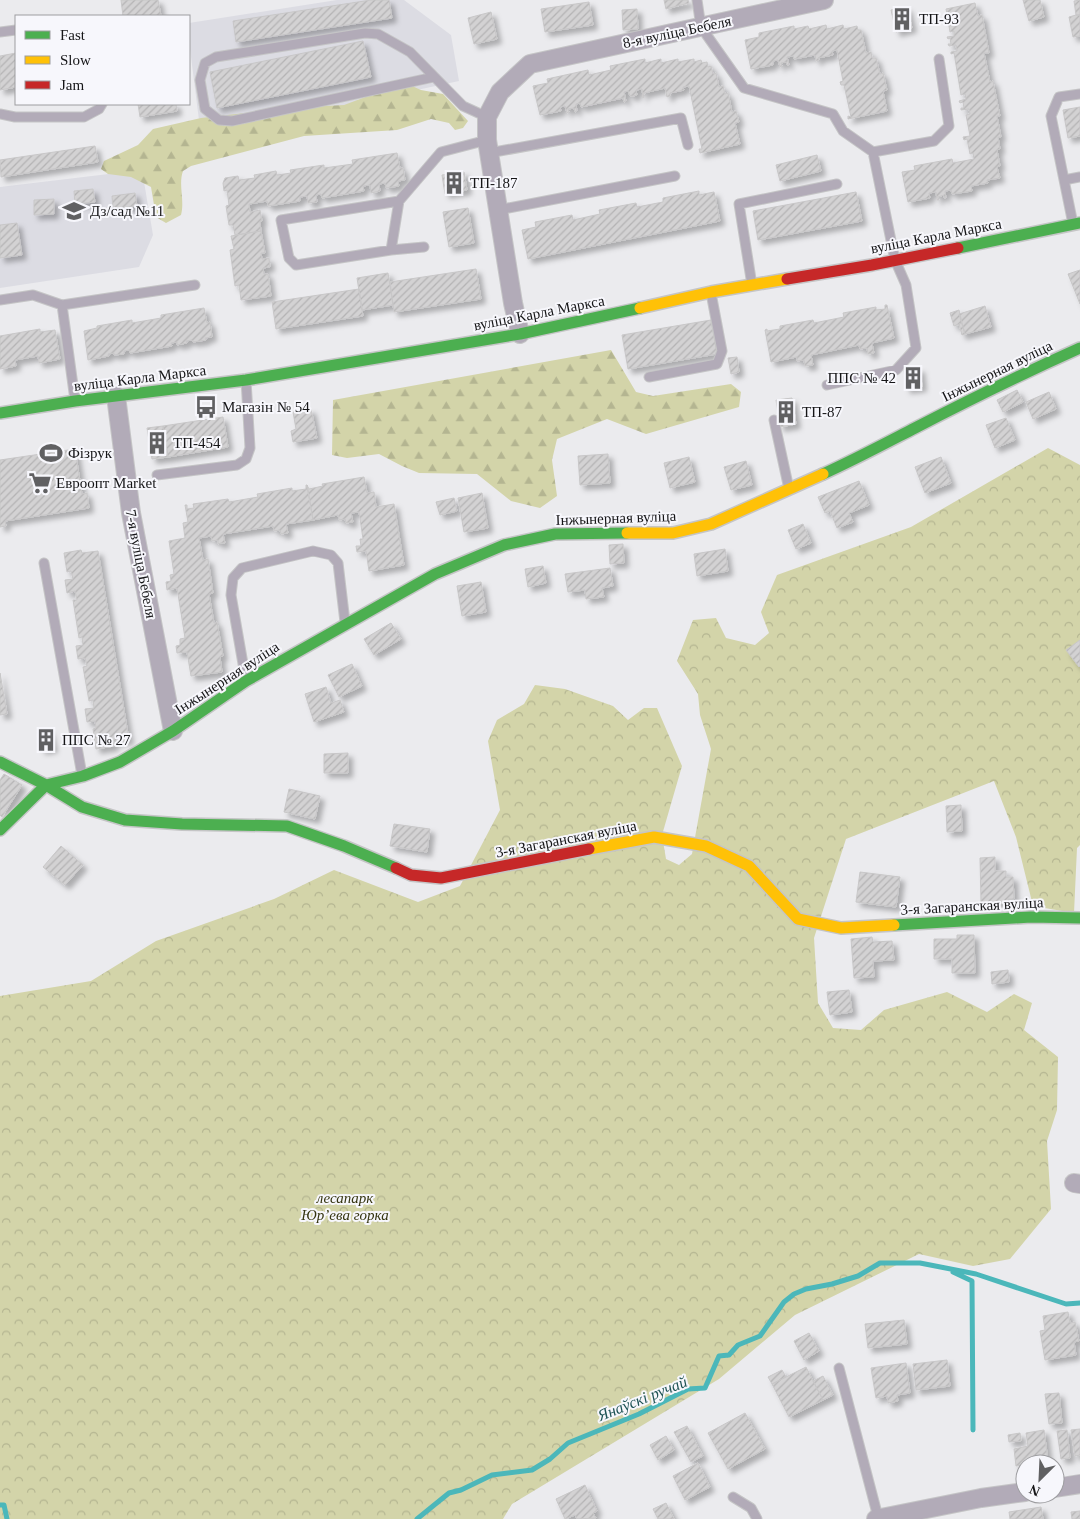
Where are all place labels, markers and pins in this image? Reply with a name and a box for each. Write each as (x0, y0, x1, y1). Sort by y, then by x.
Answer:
building icon: ТП-93 (889, 6, 915, 32)
place label: ТП-93 (919, 11, 959, 27)
building icon: ТП-187 (441, 170, 467, 196)
place label: ТП-187 (470, 175, 518, 191)
school or university icon: Дз/сад №11 (61, 198, 87, 224)
place label: Дз/сад №11 (90, 203, 164, 219)
building icon: ППС № 42 (900, 365, 926, 391)
place label: ППС № 42 (828, 370, 896, 386)
bus stop icon: Магазін № 54 (193, 394, 219, 420)
place label: Магазін № 54 (222, 399, 310, 415)
building icon: ТП-87 (773, 399, 799, 425)
place label: ТП-87 (802, 404, 842, 420)
building icon: ТП-454 (144, 430, 170, 456)
place label: ТП-454 (173, 435, 221, 451)
sports icon: Фізрук (38, 440, 64, 466)
place label: Фізрук (68, 445, 113, 461)
supermarket icon: Евроопт Market (27, 470, 53, 496)
place label: Евроопт Market (56, 475, 157, 491)
building icon: ППС № 27 (33, 727, 59, 753)
place label: ППС № 27 (62, 732, 131, 748)

